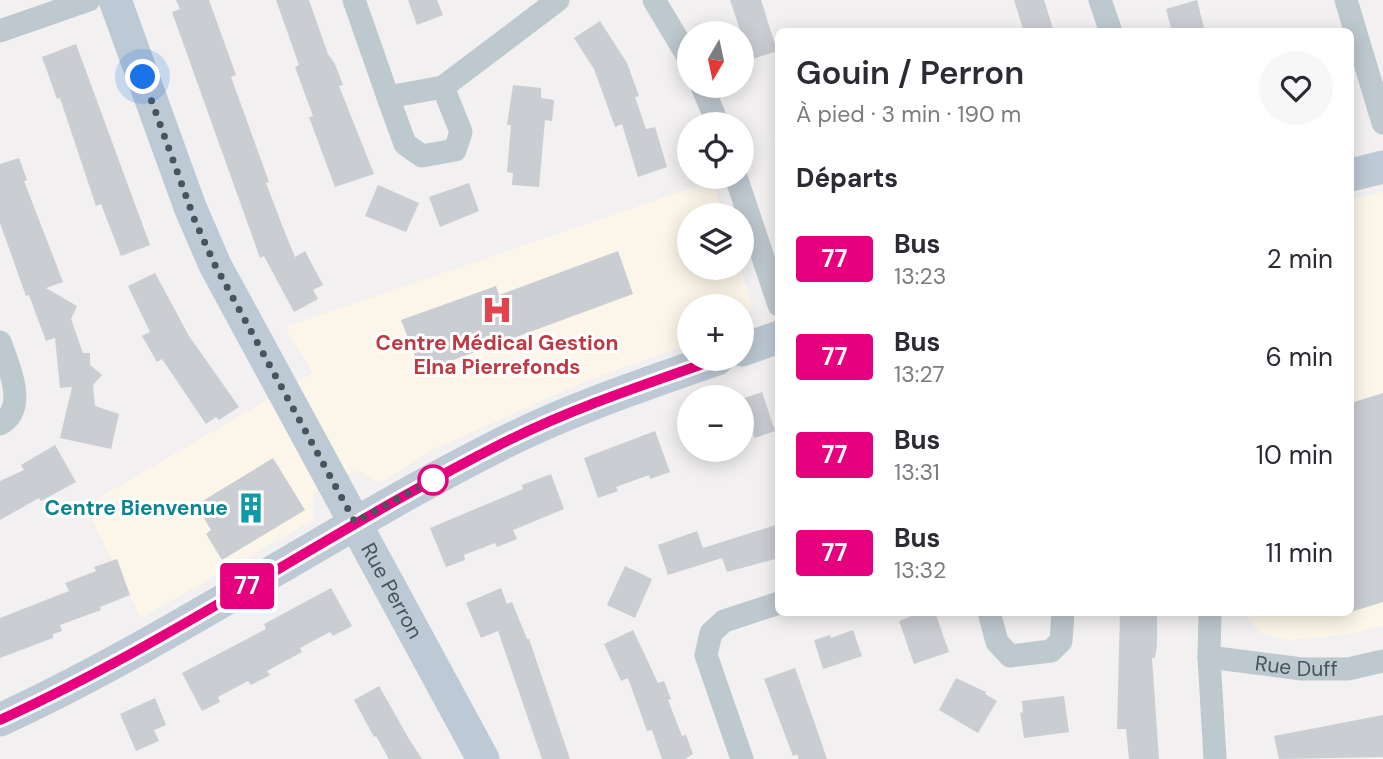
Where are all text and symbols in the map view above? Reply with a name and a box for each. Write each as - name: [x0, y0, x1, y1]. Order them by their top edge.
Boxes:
- north arrow: [677, 21, 754, 98]
- map controls: [677, 21, 754, 462]
- text: Gouin / Perron: [796, 51, 1024, 94]
- button: heart: [1259, 51, 1333, 125]
- your location: [125, 59, 160, 94]
- text: À pied · 3 min · 190 m: [796, 99, 1021, 129]
- button: locate: [677, 112, 754, 189]
- text: Départs: [796, 161, 898, 195]
- button: layers: [677, 203, 754, 280]
- text: Bus: [894, 227, 940, 261]
- text: 2 min: [1267, 242, 1333, 276]
- text: 77: [822, 243, 847, 274]
- text: 13:23: [894, 261, 946, 291]
- hospital icon: Centre Médical Gestion Elna Pierrefonds: [480, 293, 514, 327]
- button: +: [677, 294, 754, 371]
- text: Bus: [894, 325, 940, 359]
- place label: Centre Médical Gestion Elna Pierrefonds: [376, 329, 619, 381]
- text: 6 min: [1265, 340, 1333, 374]
- text: 77: [822, 341, 847, 372]
- text: 13:27: [894, 359, 945, 389]
- button: −: [677, 385, 754, 462]
- text: Bus: [894, 423, 940, 457]
- text: 10 min: [1256, 438, 1333, 472]
- text: 77: [822, 439, 847, 470]
- text: 13:31: [894, 457, 940, 487]
- unlabelled marker: [418, 465, 448, 495]
- building icon: Centre Bienvenue: [234, 491, 268, 525]
- place label: Centre Bienvenue: [45, 494, 228, 522]
- text: Bus: [894, 521, 940, 555]
- text: 11 min: [1266, 536, 1333, 570]
- text: 77: [822, 537, 847, 568]
- street label: Rue Perron: [354, 538, 429, 644]
- text: 13:32: [894, 555, 946, 585]
- line badge: 77: [216, 563, 278, 609]
- text: 77: [234, 570, 260, 601]
- street label: Rue Duff: [1253, 649, 1338, 683]

